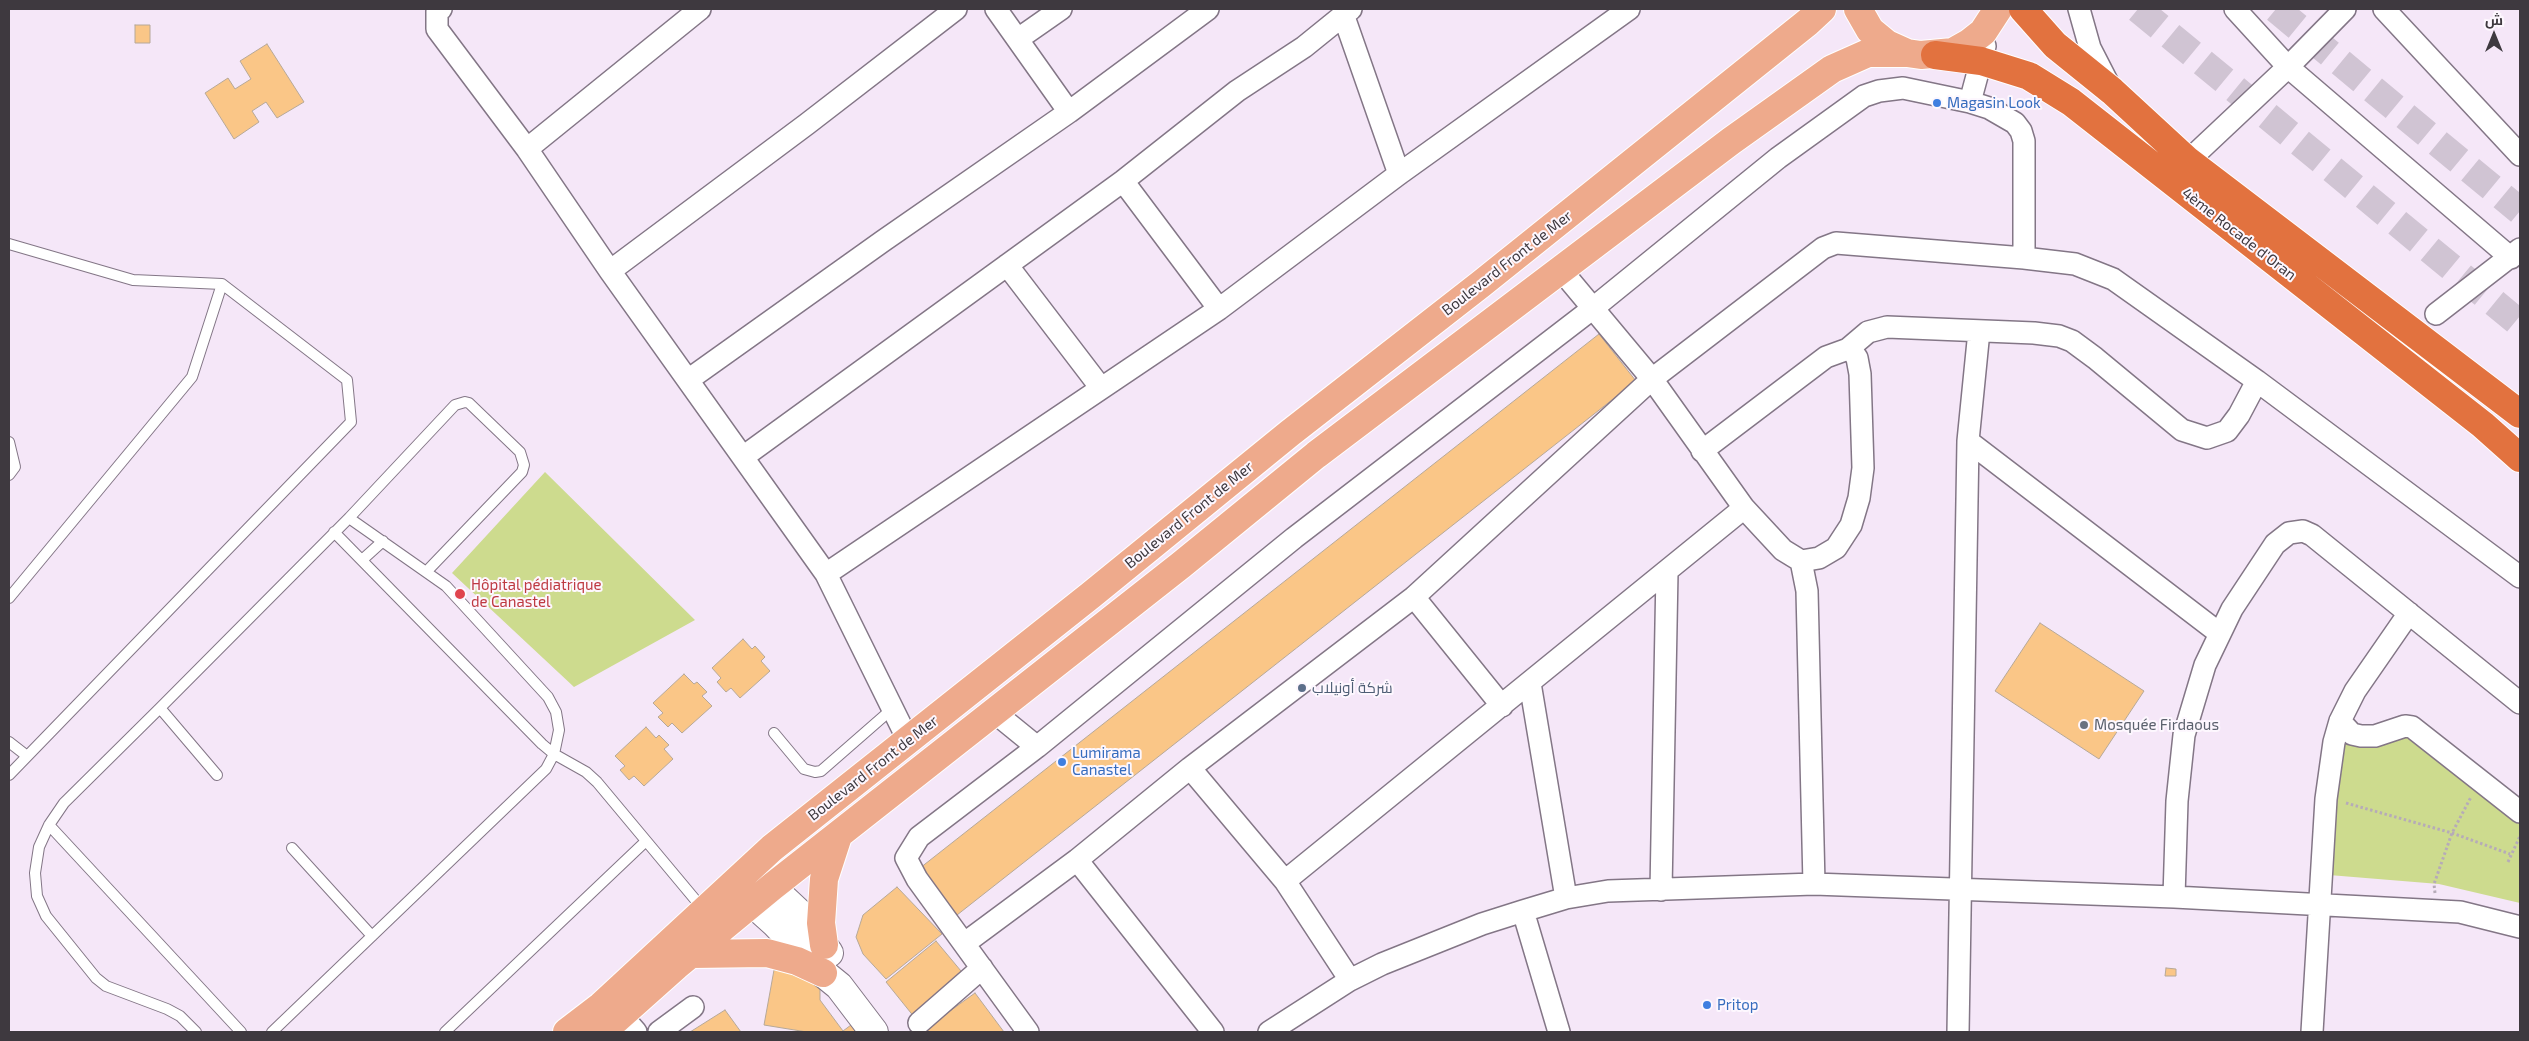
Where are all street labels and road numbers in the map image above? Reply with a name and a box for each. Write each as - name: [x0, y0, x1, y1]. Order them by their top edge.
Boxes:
- street label: 4ème Rocade d'Oran: [2178, 184, 2300, 284]
- street label: Boulevard Front de Mer: [1438, 207, 1576, 319]
- street label: Boulevard Front de Mer: [1121, 458, 1257, 572]
- street label: Boulevard Front de Mer: [804, 712, 942, 824]

